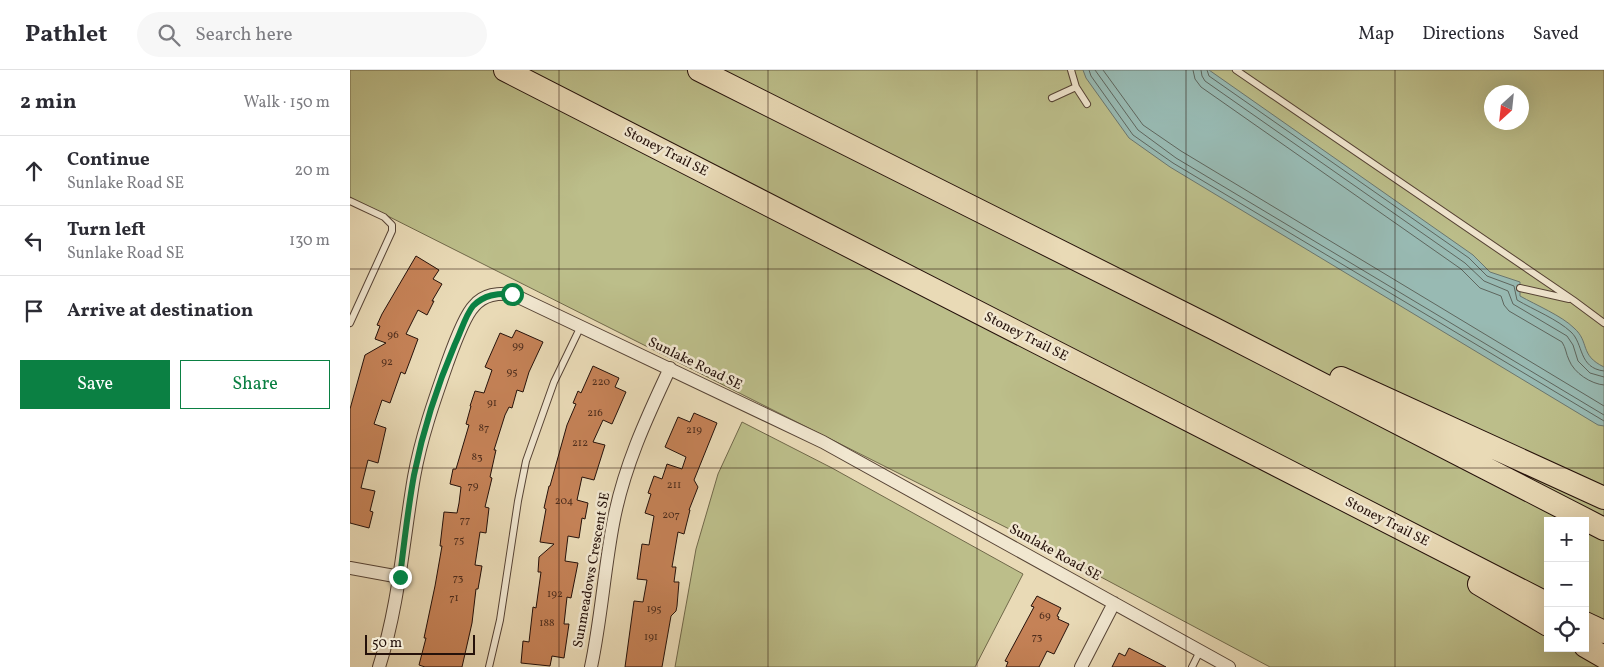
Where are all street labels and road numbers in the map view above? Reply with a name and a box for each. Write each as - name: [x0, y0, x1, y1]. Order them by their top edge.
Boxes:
- street label: Stoney Trail SE: [621, 123, 711, 181]
- street label: Stoney Trail SE: [981, 308, 1071, 366]
- street label: Sunlake Road SE: [645, 333, 745, 395]
- street label: Sunmeadows Crescent SE: [569, 491, 615, 649]
- street label: Stoney Trail SE: [1342, 493, 1432, 551]
- street label: Sunlake Road SE: [1006, 520, 1104, 586]

